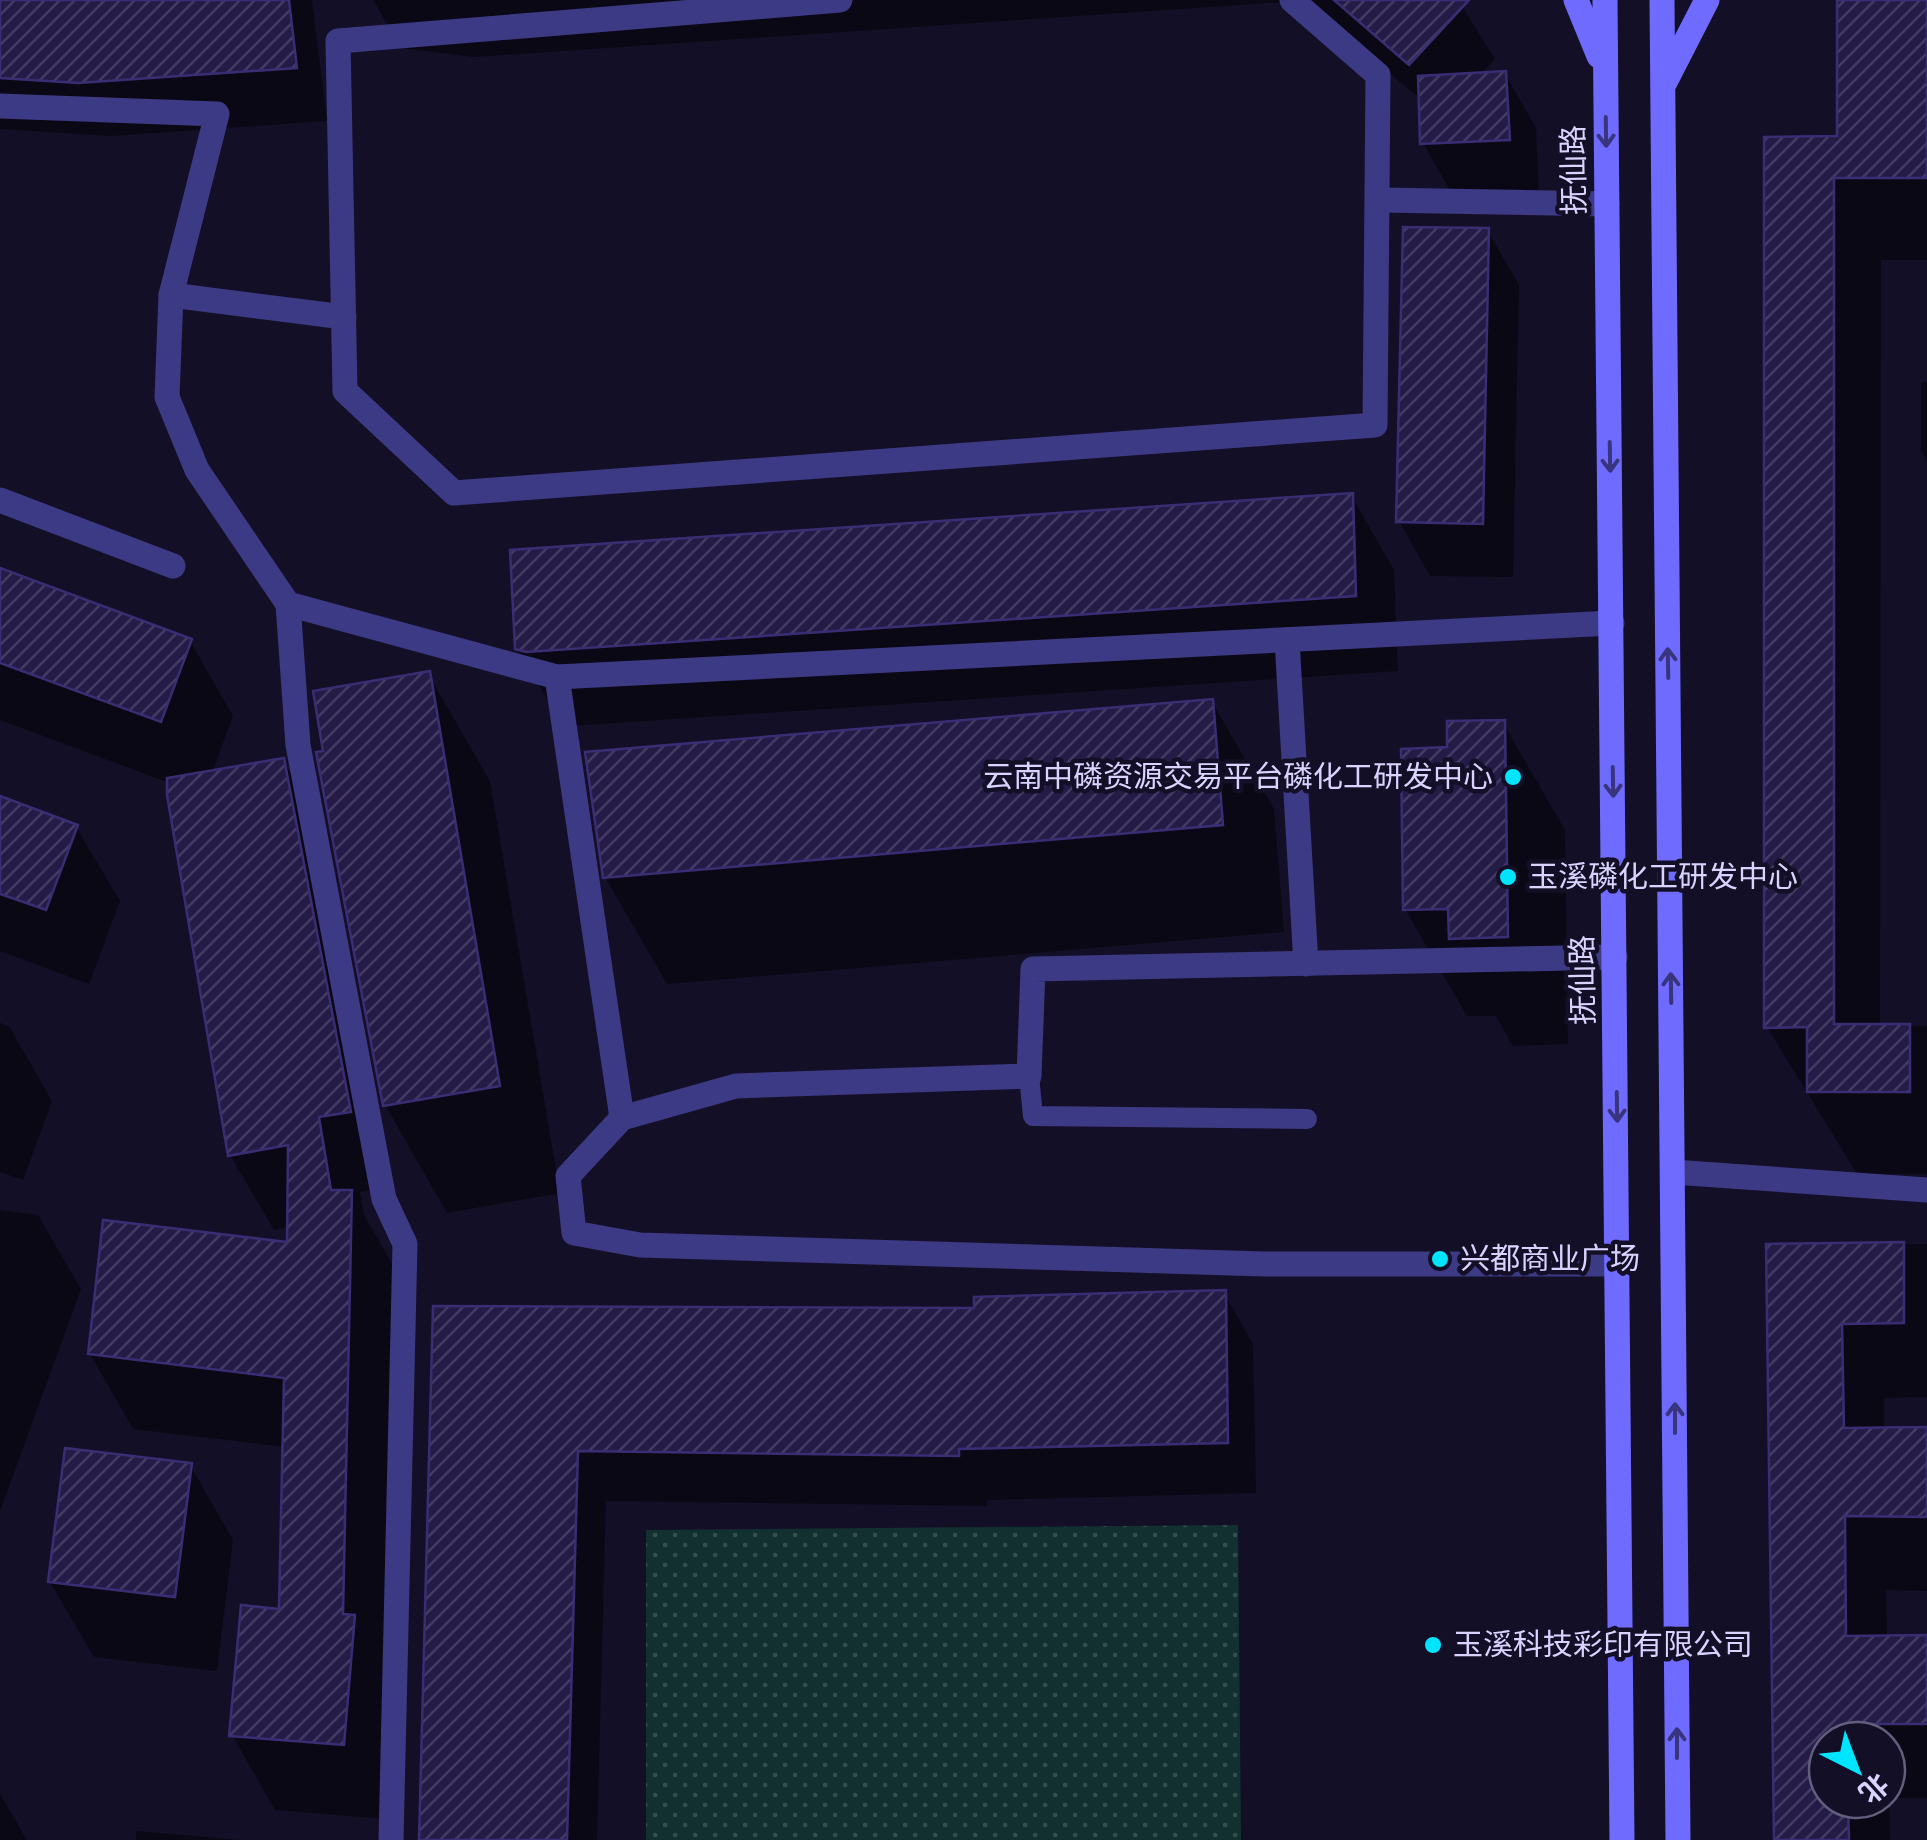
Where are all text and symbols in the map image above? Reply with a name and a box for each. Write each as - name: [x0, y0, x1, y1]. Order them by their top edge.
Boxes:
- one-way arrow: [1597, 116, 1616, 148]
- street label: 抚仙路: [1551, 125, 1594, 215]
- one-way arrow: [1600, 440, 1620, 473]
- one-way arrow: [1658, 647, 1678, 680]
- place label: 云南中磷资源交易平台磷化工研发中心: [983, 755, 1493, 796]
- marker: 云南中磷资源交易平台磷化工研发中心: [1502, 766, 1524, 788]
- one-way arrow: [1604, 766, 1623, 798]
- place label: 玉溪磷化工研发中心: [1528, 855, 1798, 896]
- marker: 玉溪磷化工研发中心: [1497, 866, 1519, 888]
- street label: 抚仙路: [1560, 935, 1603, 1025]
- one-way arrow: [1662, 972, 1680, 1004]
- one-way arrow: [1608, 1090, 1626, 1123]
- place label: 兴都商业广场: [1460, 1237, 1640, 1278]
- marker: 兴都商业广场: [1429, 1248, 1451, 1270]
- one-way arrow: [1665, 1402, 1684, 1434]
- place label: 玉溪科技彩印有限公司: [1453, 1623, 1753, 1664]
- marker: 玉溪科技彩印有限公司: [1422, 1634, 1444, 1656]
- north arrow: [1807, 1720, 1907, 1820]
- one-way arrow: [1668, 1727, 1686, 1760]
- text: 北: [1851, 1766, 1898, 1813]

